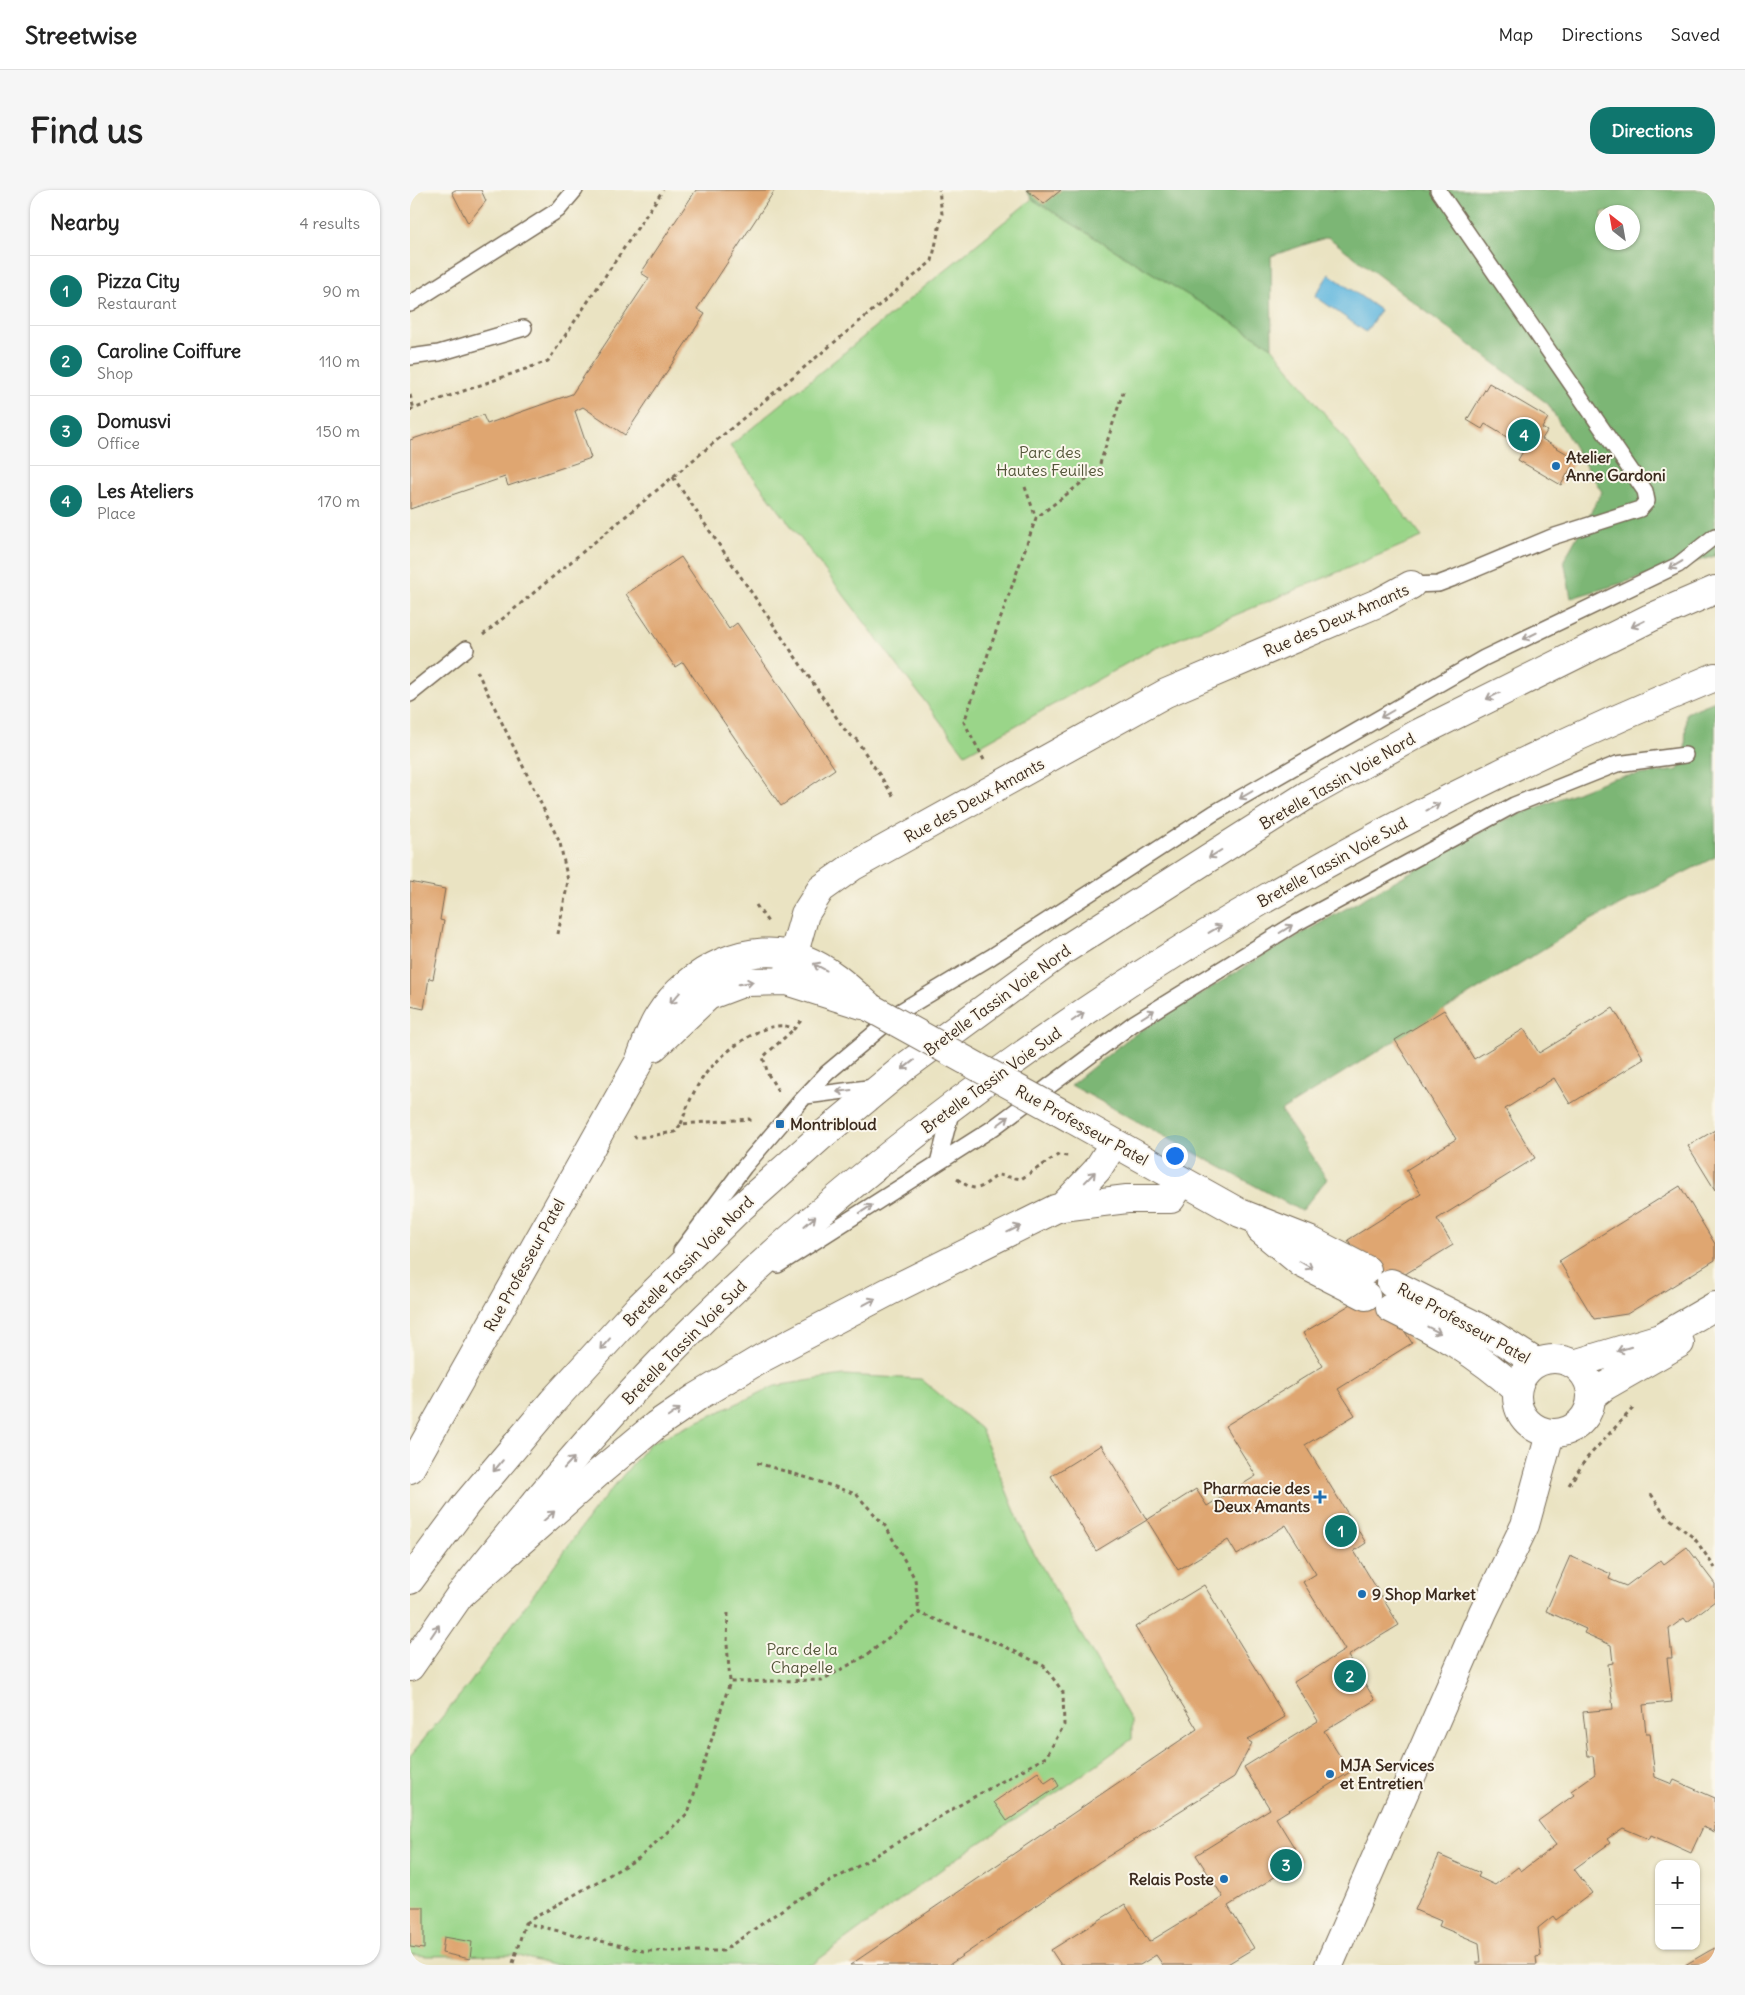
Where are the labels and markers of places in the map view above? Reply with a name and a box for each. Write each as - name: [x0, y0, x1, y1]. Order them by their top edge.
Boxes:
- pin: 4: [1508, 416, 1540, 454]
- place label: Atelier Anne Gardoni: [1566, 447, 1666, 485]
- marker: Atelier Anne Gardoni: [1550, 460, 1562, 472]
- place label: Montribloud: [790, 1114, 877, 1134]
- marker: Montribloud: [774, 1118, 786, 1130]
- place label: Pharmacie des Deux Amants: [1203, 1478, 1310, 1516]
- marker: Pharmacie des Deux Amants: [1314, 1491, 1326, 1503]
- pin: 1: [1325, 1512, 1357, 1550]
- place label: 9 Shop Market: [1372, 1584, 1476, 1605]
- marker: 9 Shop Market: [1356, 1588, 1368, 1600]
- pin: 2: [1334, 1657, 1366, 1695]
- place label: MJA Services et Entretien: [1340, 1755, 1434, 1793]
- marker: MJA Services et Entretien: [1324, 1768, 1336, 1780]
- pin: 3: [1270, 1846, 1302, 1884]
- place label: Relais Poste: [1129, 1869, 1214, 1889]
- marker: Relais Poste: [1218, 1873, 1230, 1885]

